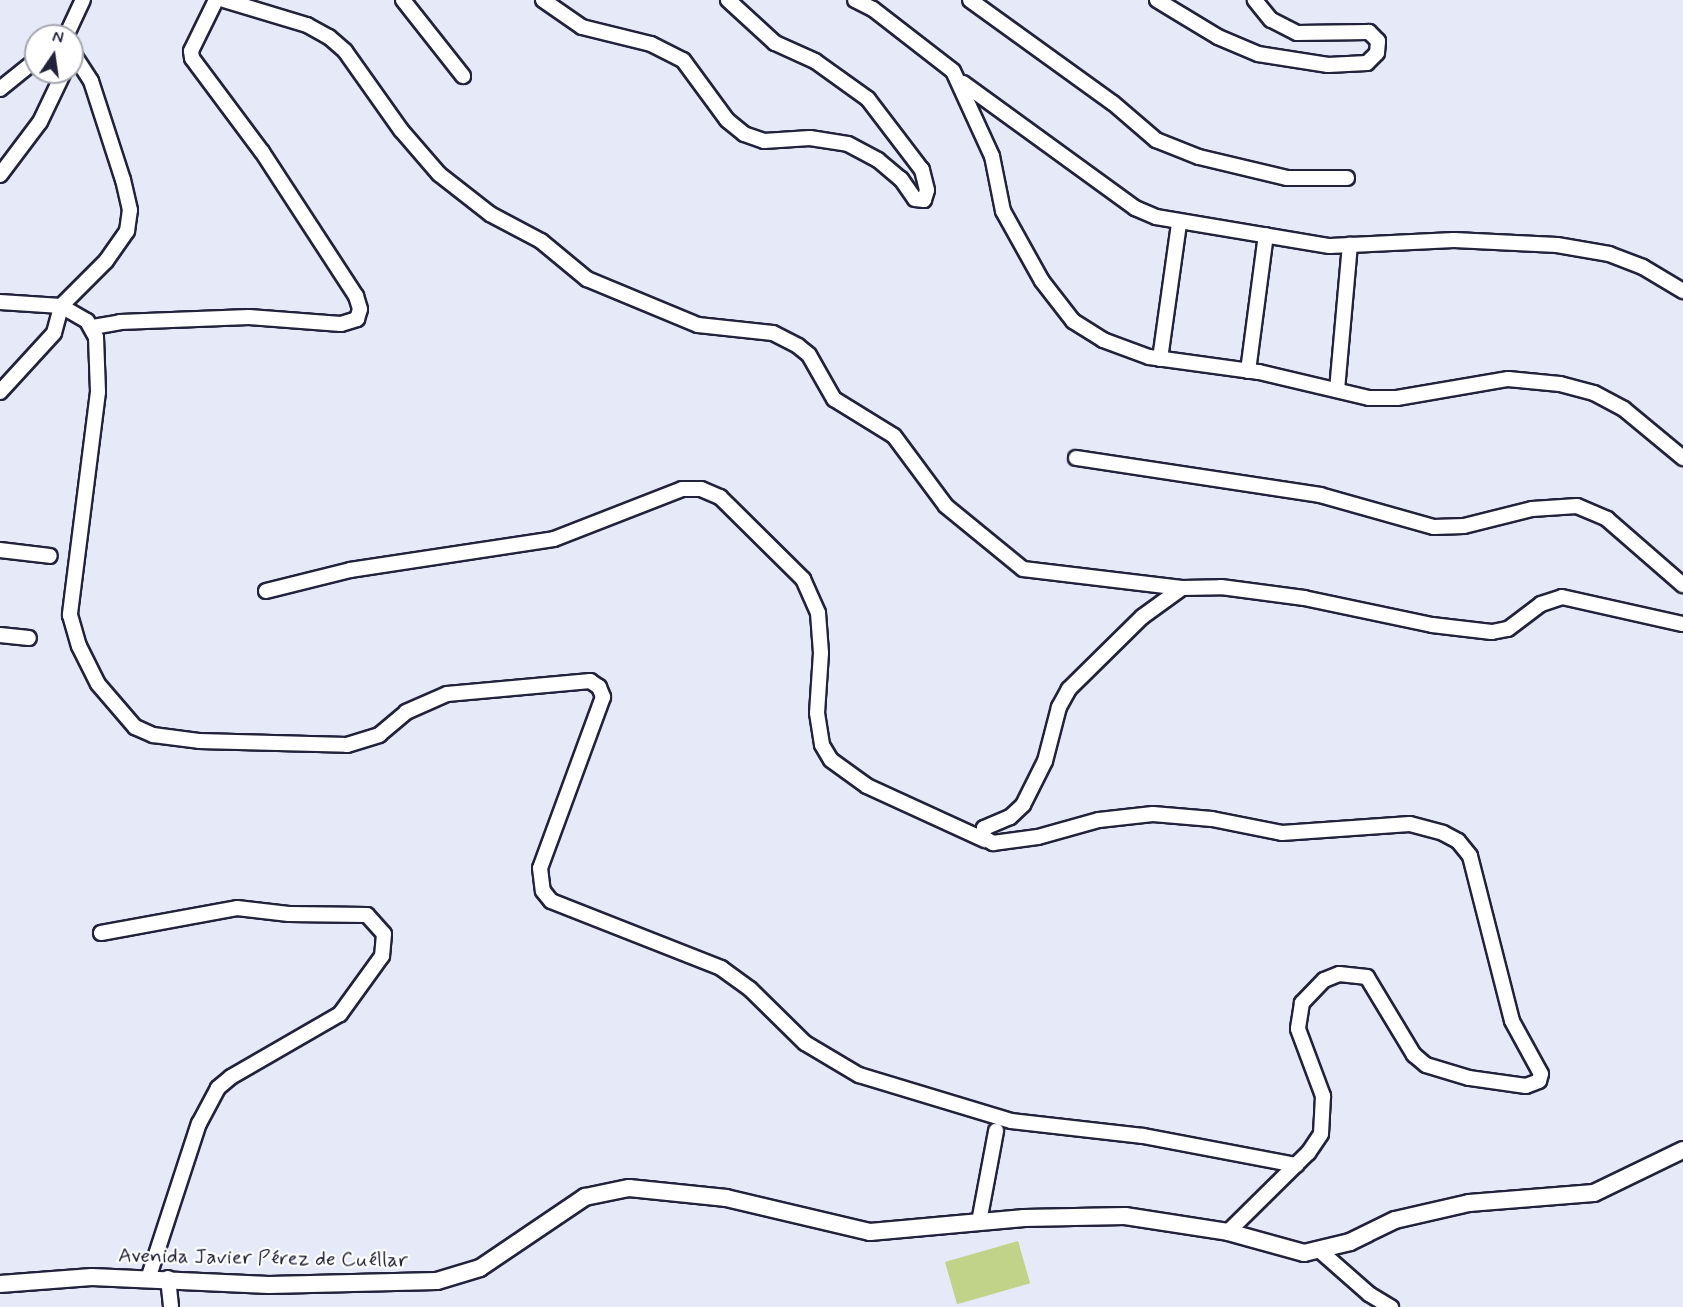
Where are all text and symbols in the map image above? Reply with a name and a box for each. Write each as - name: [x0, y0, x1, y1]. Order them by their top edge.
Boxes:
- north arrow: [24, 24, 84, 84]
- text: N: [50, 26, 65, 49]
- street label: Avenida Javier Pérez de Cuéllar: [119, 1243, 407, 1273]

